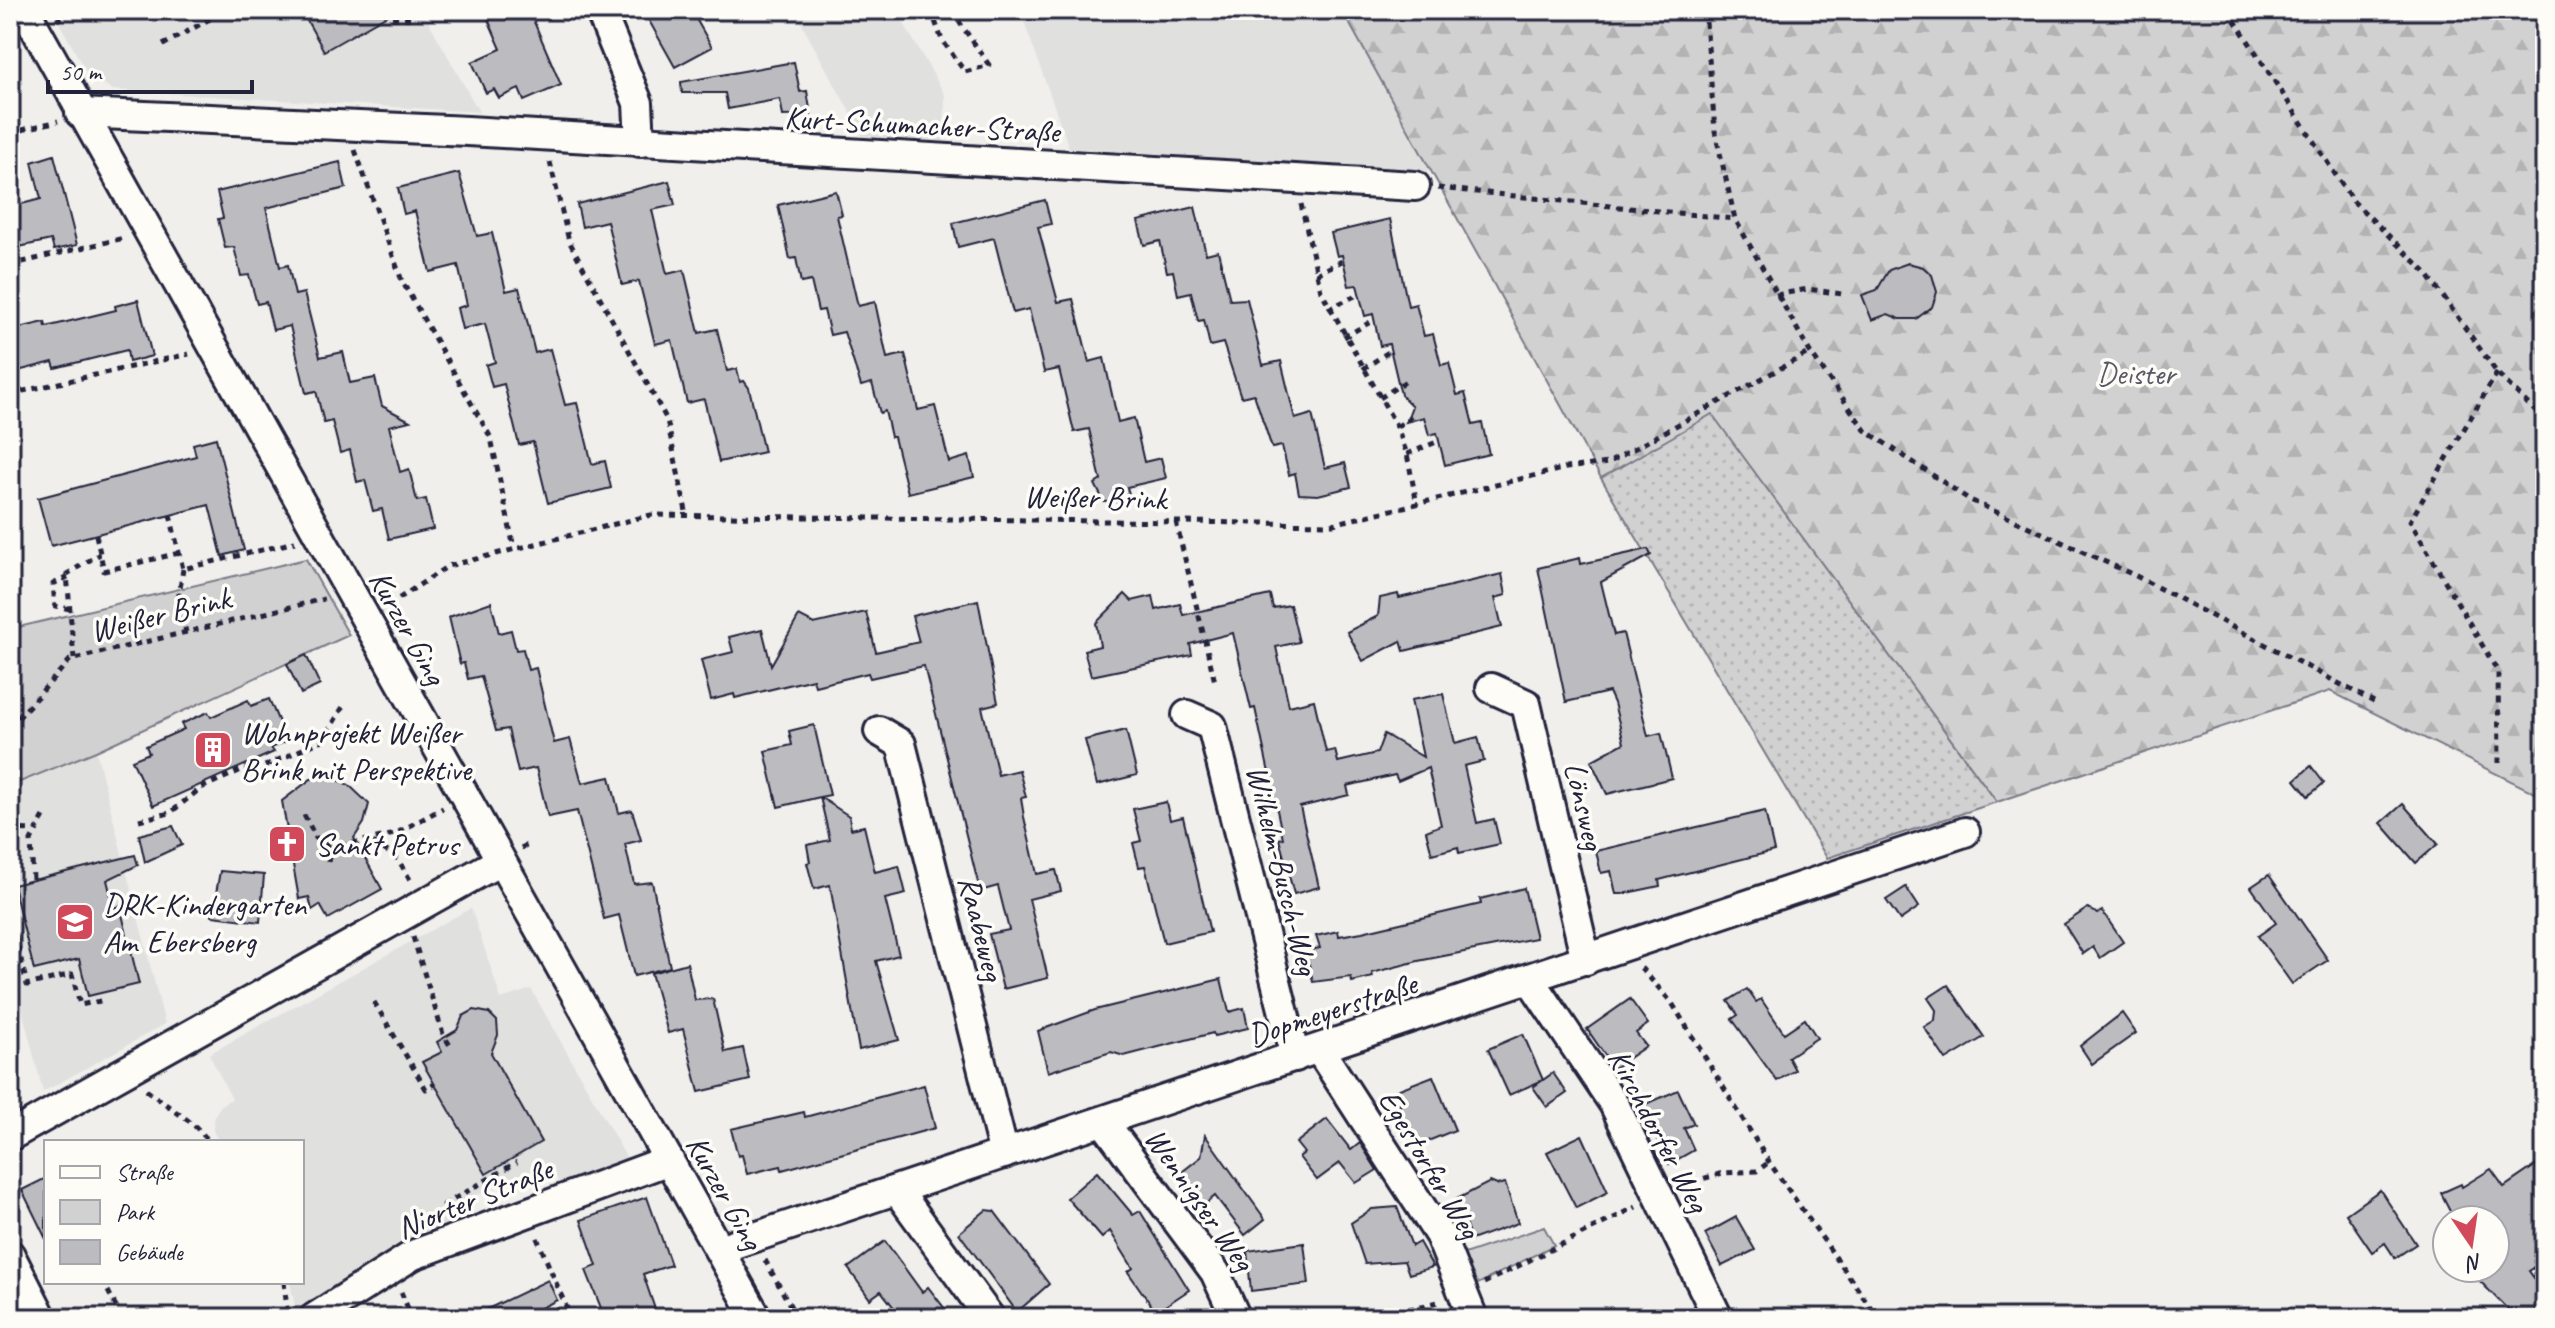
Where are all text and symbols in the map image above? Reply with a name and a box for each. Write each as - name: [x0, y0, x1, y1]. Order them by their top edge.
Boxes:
- scale bar: [48, 44, 252, 94]
- text: 50 m: [60, 57, 103, 87]
- street label: Kurt-Schumacher-Straße: [783, 97, 1063, 152]
- park label: Deister: [2097, 353, 2178, 394]
- street label: Weißer Brink: [1023, 476, 1169, 519]
- street label: Kurzer Ging: [359, 563, 457, 694]
- street label: Weißer Brink: [86, 577, 236, 652]
- place label: Wohnprojekt Weißer Brink mit Perspektive: [241, 712, 473, 790]
- building icon: Wohnprojekt Weißer Brink mit Perspektive: [192, 729, 234, 771]
- street label: Lönsweg: [1555, 758, 1615, 855]
- street label: Wilhelm-Busch-Weg: [1237, 761, 1329, 981]
- church icon: Sankt Petrus: [266, 823, 308, 865]
- place label: Sankt Petrus: [315, 824, 461, 865]
- street label: Raabeweg: [949, 872, 1015, 986]
- place label: DRK-Kindergarten Am Ebersberg: [103, 884, 308, 962]
- school or university icon: DRK-Kindergarten Am Ebersberg: [54, 901, 96, 943]
- street label: Dopmeyerstraße: [1243, 962, 1424, 1056]
- street label: Kirchdorfer Weg: [1598, 1042, 1720, 1221]
- street label: Egestorfer Weg: [1369, 1082, 1491, 1248]
- street label: Wennigser Weg: [1135, 1120, 1265, 1280]
- street label: Kurzer Ging: [676, 1128, 774, 1259]
- legend: [44, 1140, 304, 1284]
- street label: Niorter Straße: [390, 1148, 560, 1248]
- text: Straße: [116, 1157, 175, 1187]
- text: Park: [116, 1197, 156, 1227]
- north arrow: [2431, 1204, 2511, 1284]
- text: Gebäude: [116, 1237, 185, 1267]
- text: N: [2462, 1247, 2485, 1278]

